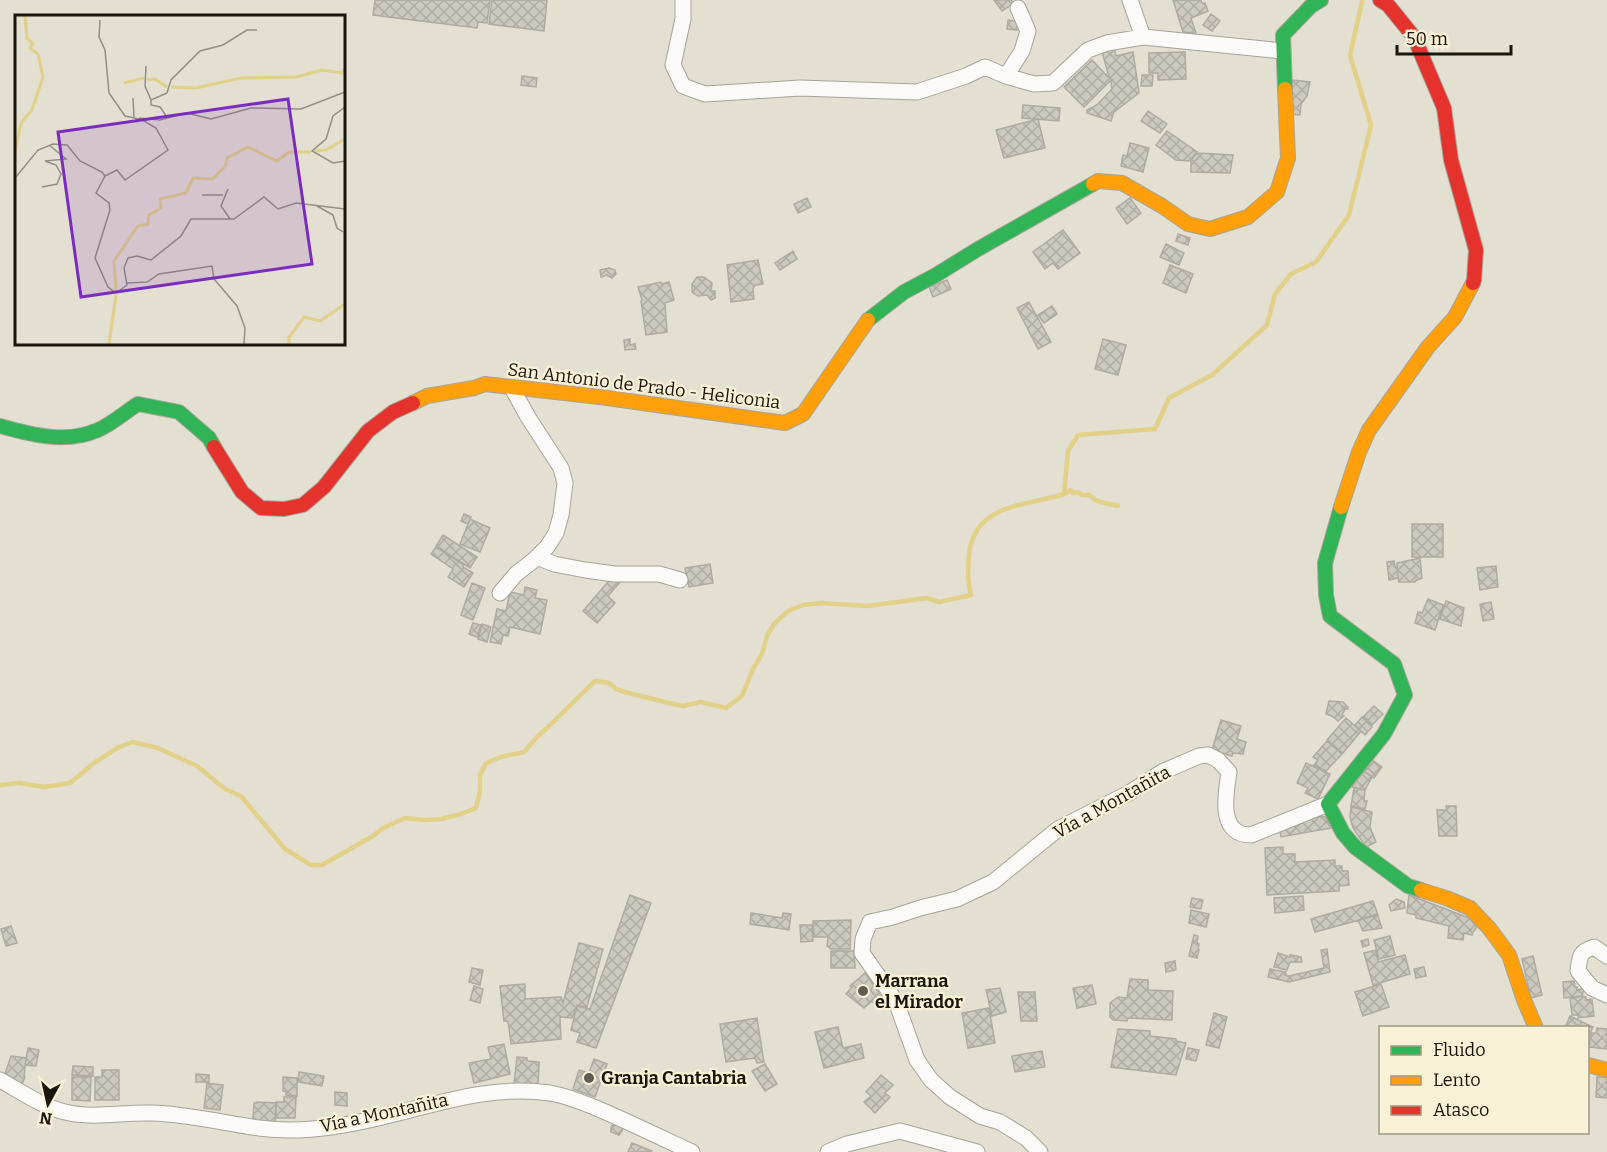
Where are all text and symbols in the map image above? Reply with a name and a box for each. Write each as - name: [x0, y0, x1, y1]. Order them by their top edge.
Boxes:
- inset map: [15, 15, 345, 345]
- scale bar: [1397, 18, 1511, 56]
- text: 50 m: [1406, 28, 1448, 50]
- street label: San Antonio de Prado - Heliconia: [506, 358, 782, 414]
- street label: Vía a Montañita: [1050, 761, 1175, 843]
- place label: Marrana el Mirador: [875, 970, 963, 1013]
- marker: Marrana el Mirador: [856, 984, 870, 998]
- legend: [1379, 1026, 1589, 1134]
- text: Fluido: [1433, 1039, 1486, 1061]
- place label: Granja Cantabria: [601, 1067, 747, 1089]
- text: Lento: [1433, 1069, 1481, 1091]
- marker: Granja Cantabria: [582, 1071, 596, 1085]
- north arrow: [18, 1074, 78, 1134]
- street label: Vía a Montañita: [318, 1089, 450, 1137]
- text: Atasco: [1433, 1099, 1489, 1121]
- text: N: [39, 1108, 53, 1129]

